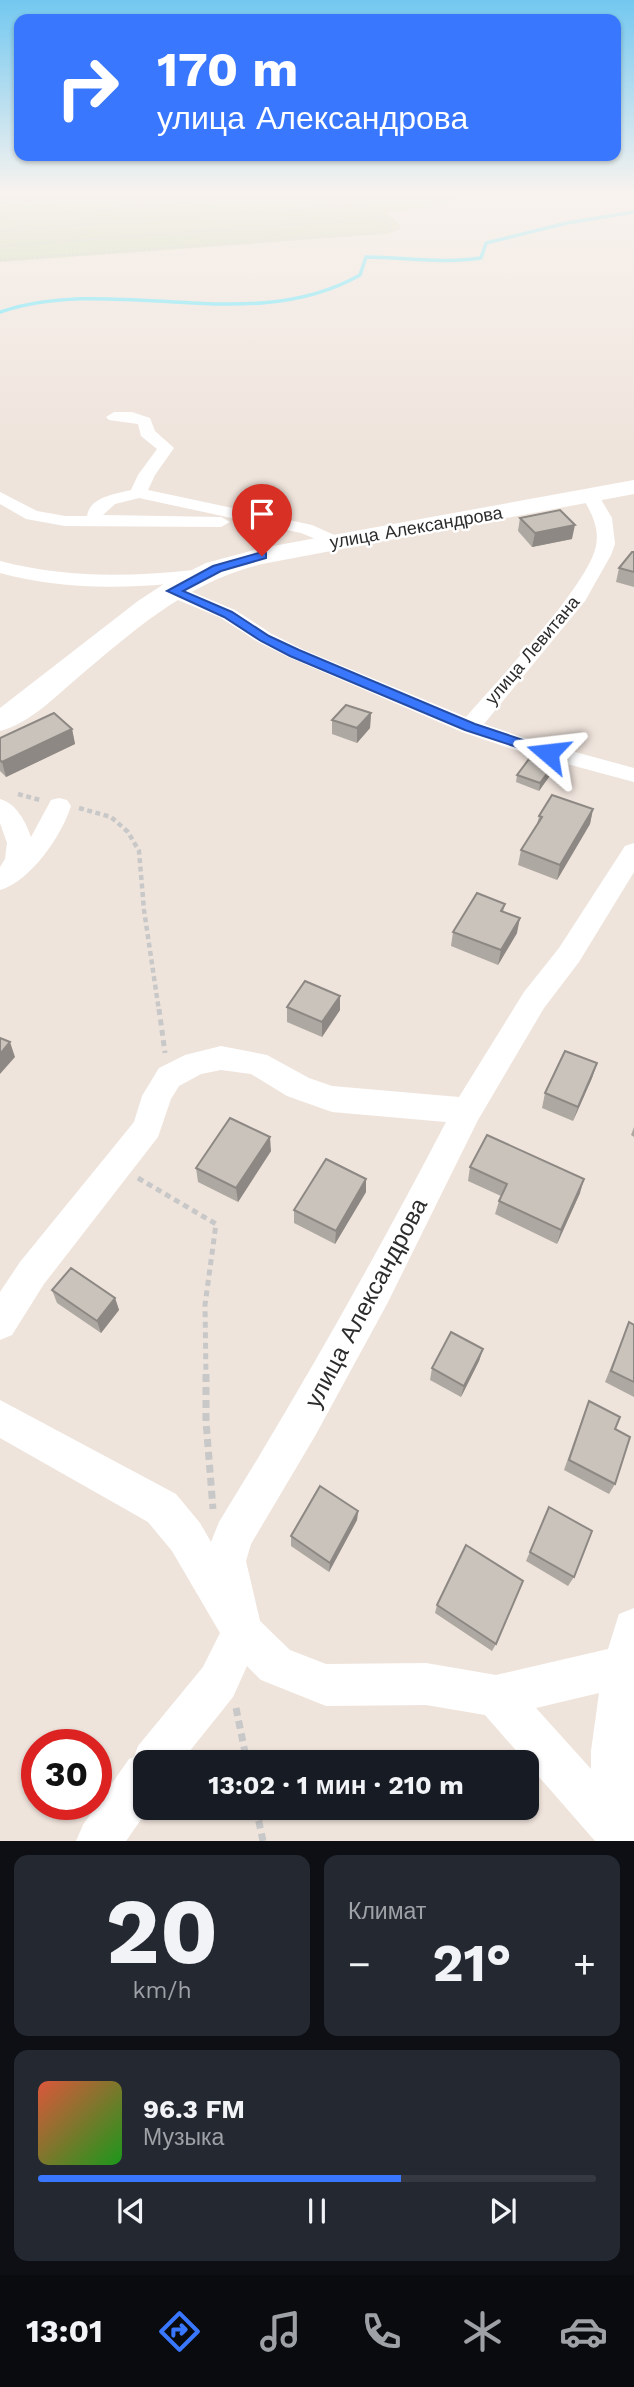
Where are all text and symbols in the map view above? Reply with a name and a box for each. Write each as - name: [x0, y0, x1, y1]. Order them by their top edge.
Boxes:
- text: 170 m: [157, 40, 298, 98]
- icon: right: [42, 42, 133, 133]
- text: улица Александрова: [157, 99, 468, 137]
- pin: [232, 484, 292, 556]
- icon: arrive: [243, 495, 281, 533]
- street label: улица Александрова: [328, 501, 505, 553]
- street label: улица Левитана: [481, 591, 584, 708]
- position arrow: [511, 716, 585, 790]
- street label: улица Александрова: [299, 1193, 433, 1413]
- speed limit sign: 30: [21, 1729, 112, 1820]
- text: 13:02 · 1 мин · 210 m: [208, 1770, 464, 1800]
- text: 20: [106, 1878, 218, 1985]
- text: Климат: [348, 1898, 426, 1925]
- text: 21°: [432, 1933, 512, 1994]
- text: −: [348, 1942, 371, 1986]
- text: +: [573, 1942, 596, 1986]
- text: km/h: [132, 1977, 192, 2004]
- text: 96.3 FM: [143, 2094, 245, 2124]
- text: Музыка: [143, 2124, 224, 2151]
- icon: previous: [112, 2192, 150, 2230]
- icon: pause: [298, 2192, 336, 2230]
- icon: next: [484, 2192, 522, 2230]
- icon: directions: [155, 2307, 204, 2356]
- icon: music: [256, 2307, 305, 2356]
- icon: phone: [357, 2307, 406, 2356]
- icon: climate: [458, 2307, 507, 2356]
- icon: car: [559, 2307, 608, 2356]
- text: 13:01: [26, 2312, 103, 2350]

